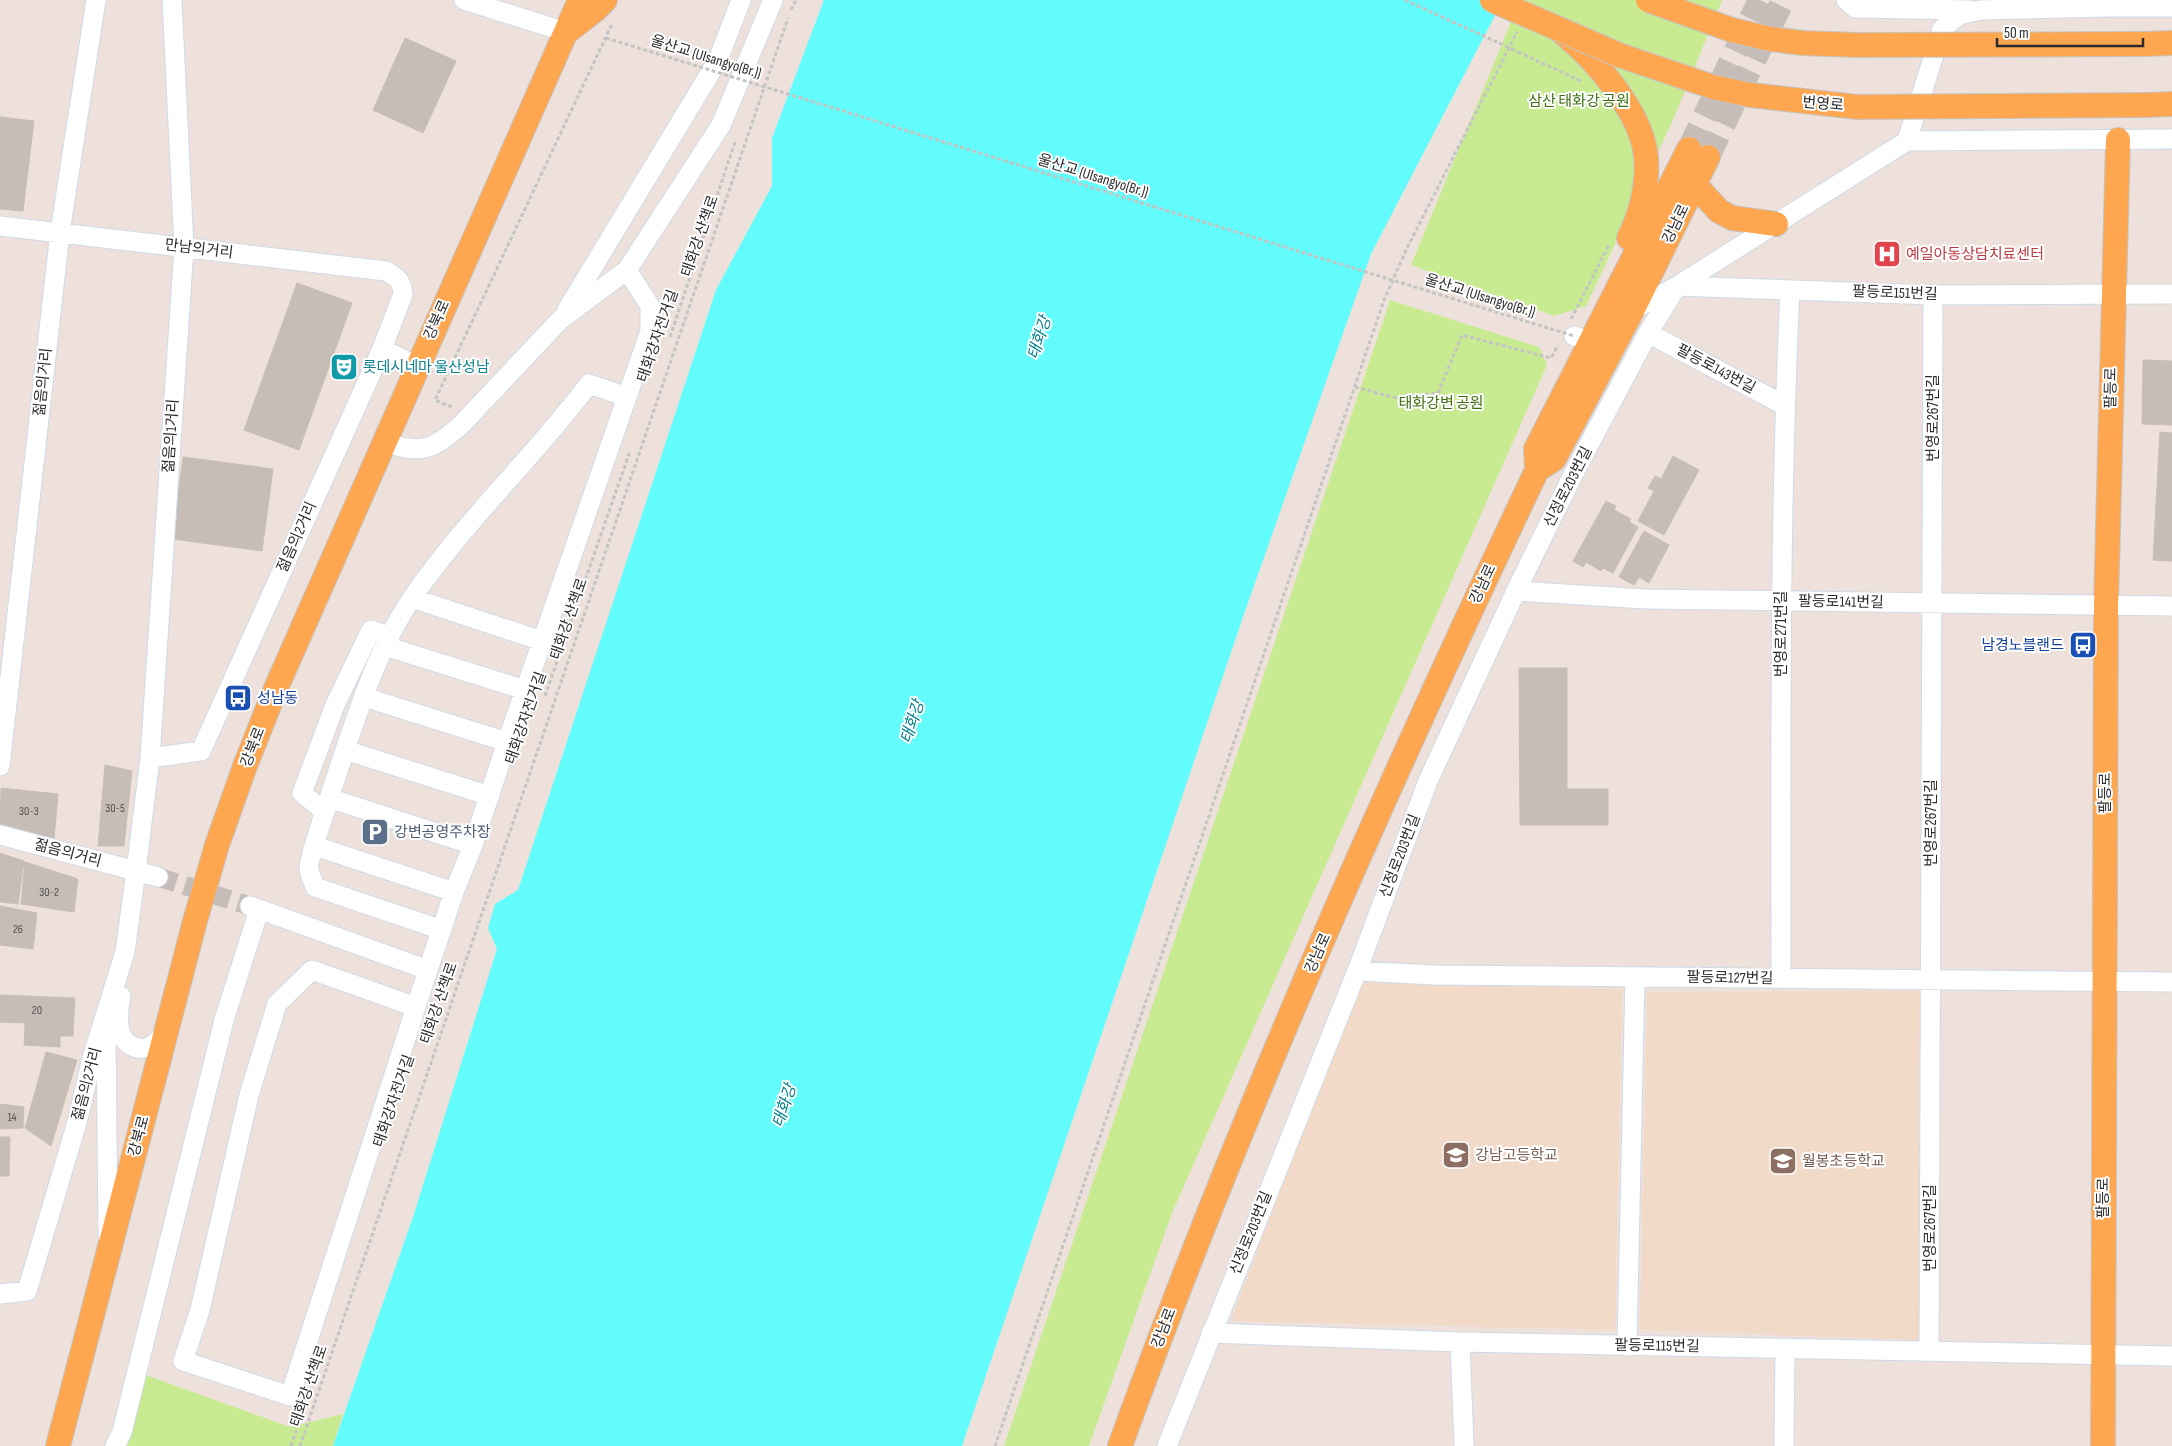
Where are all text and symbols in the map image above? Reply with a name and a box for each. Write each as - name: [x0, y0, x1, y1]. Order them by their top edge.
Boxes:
- scale bar: [1997, 15, 2143, 47]
- text: 50 m: [2004, 24, 2029, 43]
- street label: 울산교 (Ulsangyo(Br.)): [648, 31, 764, 83]
- park label: 삼산 태화강 공원: [1528, 92, 1630, 111]
- street label: 번영로: [1802, 93, 1844, 115]
- street label: 울산교 (Ulsangyo(Br.)): [1035, 150, 1151, 202]
- street label: 태화강 산책로: [677, 193, 723, 279]
- street label: 강남로: [1658, 201, 1694, 247]
- street label: 만남의거리: [164, 235, 234, 263]
- hospital icon: 예일아동상담치료센터: [1872, 239, 1902, 269]
- place label: 예일아동상담치료센터: [1906, 245, 2044, 264]
- street label: 울산교 (Ulsangyo(Br.)): [1422, 270, 1538, 322]
- street label: 팔등로151번길: [1852, 282, 1938, 304]
- street label: 태화강자전거길: [633, 287, 683, 385]
- street label: 강북로: [420, 297, 454, 343]
- water label: 태화강: [1024, 312, 1057, 362]
- street label: 팔등로143번길: [1673, 340, 1759, 398]
- street label: 젊음의거리: [30, 347, 56, 417]
- theatre icon: 롯데시네마 울산성남: [329, 352, 359, 382]
- place label: 롯데시네마 울산성남: [363, 358, 490, 377]
- street label: 팔등로: [2101, 367, 2121, 409]
- street label: 번영로267번길: [1924, 374, 1943, 462]
- park label: 태화강변 공원: [1398, 394, 1484, 413]
- street label: 젊음의1거리: [159, 398, 183, 474]
- street label: 신정로203번길: [1540, 443, 1596, 531]
- street label: 젊음의2거리: [273, 499, 321, 575]
- street label: 강남로: [1466, 561, 1500, 607]
- street label: 태화강 산책로: [546, 576, 592, 662]
- street label: 번영로271번길: [1772, 591, 1791, 677]
- street label: 팔등로141번길: [1798, 592, 1884, 612]
- bus stop icon: 남경노블랜드: [2068, 630, 2098, 660]
- place label: 남경노블랜드: [1981, 636, 2064, 655]
- street label: 태화강자전거길: [501, 669, 551, 767]
- bus stop icon: 성남동: [223, 683, 253, 713]
- place label: 성남동: [257, 689, 298, 708]
- water label: 태화강: [897, 696, 930, 746]
- street label: 강북로: [237, 724, 269, 770]
- street label: 팔등로: [2096, 772, 2115, 814]
- street label: 번영로267번길: [1922, 779, 1941, 867]
- house number: 30-5: [105, 801, 125, 816]
- house number: 30-3: [19, 804, 39, 819]
- street label: 신정로203번길: [1375, 811, 1425, 901]
- parking icon: 강변공영주차장: [360, 817, 390, 847]
- place label: 강변공영주차장: [394, 823, 491, 842]
- street label: 젊음의거리: [32, 835, 104, 871]
- house number: 30-2: [39, 885, 59, 900]
- house number: 26: [13, 922, 23, 937]
- street label: 강남로: [1301, 930, 1335, 976]
- street label: 태화강 산책로: [416, 960, 462, 1046]
- street label: 팔등로127번길: [1687, 968, 1773, 988]
- house number: 20: [32, 1003, 42, 1018]
- street label: 젊음의2거리: [68, 1045, 106, 1123]
- street label: 태화강자전거길: [369, 1052, 419, 1150]
- water label: 태화강: [769, 1080, 802, 1130]
- house number: 14: [7, 1110, 17, 1125]
- street label: 강북로: [124, 1114, 154, 1158]
- school or university icon: 강남고등학교: [1441, 1140, 1471, 1170]
- place label: 강남고등학교: [1475, 1146, 1558, 1165]
- school or university icon: 월봉초등학교: [1768, 1146, 1798, 1176]
- place label: 월봉초등학교: [1802, 1152, 1885, 1171]
- street label: 팔등로: [2094, 1177, 2113, 1219]
- street label: 번영로267번길: [1921, 1184, 1940, 1272]
- street label: 신정로203번길: [1226, 1189, 1276, 1277]
- street label: 강남로: [1148, 1305, 1180, 1351]
- street label: 팔등로115번길: [1614, 1336, 1700, 1356]
- street label: 태화강 산책로: [286, 1343, 332, 1429]

